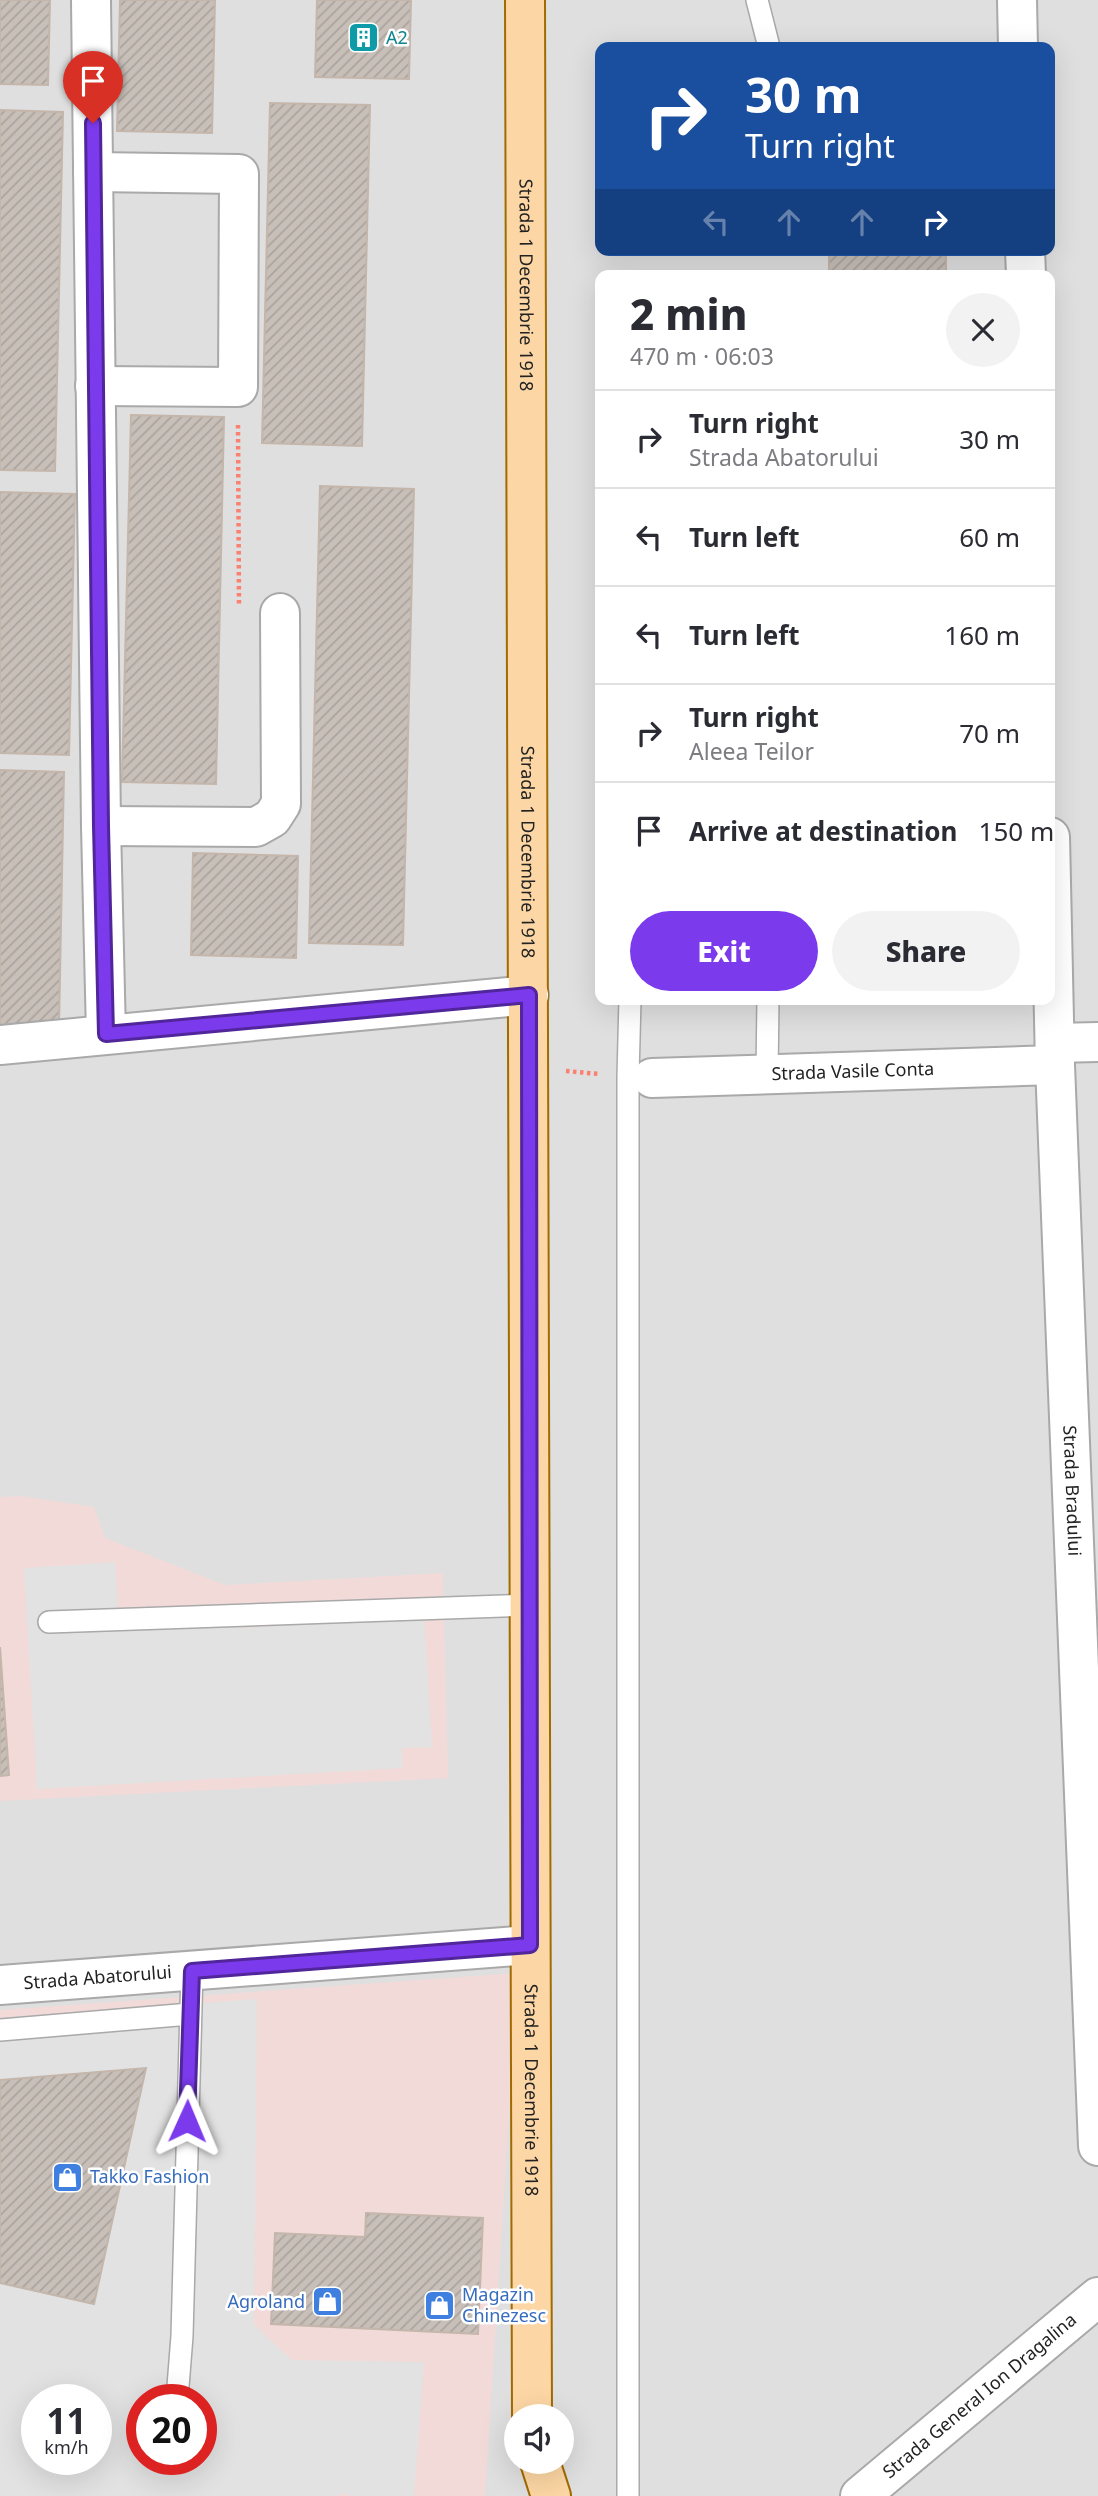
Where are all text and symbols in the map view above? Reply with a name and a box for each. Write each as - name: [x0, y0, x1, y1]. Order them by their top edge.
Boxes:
- building icon: A2: [346, 21, 380, 55]
- place label: A2: [386, 25, 408, 49]
- pin: [63, 51, 123, 123]
- text: 30 m: [745, 61, 862, 127]
- icon: arrive: [74, 62, 112, 100]
- icon: right: [630, 70, 721, 161]
- text: Turn right: [745, 124, 895, 167]
- street label: Strada 1 Decembrie 1918: [515, 179, 539, 391]
- icon: left: [697, 203, 735, 241]
- icon: ahead: [770, 203, 808, 241]
- icon: ahead: [843, 203, 881, 241]
- icon: right: [916, 203, 954, 241]
- text: 2 min: [630, 285, 747, 342]
- button: close: [946, 293, 1020, 367]
- text: 470 m · 06:03: [630, 340, 774, 372]
- text: Turn right: [689, 405, 819, 441]
- icon: right: [630, 420, 668, 458]
- text: 30 m: [959, 421, 1020, 457]
- text: Strada Abatorului: [689, 441, 879, 473]
- icon: left: [630, 518, 668, 556]
- text: Turn left: [689, 519, 800, 555]
- text: 60 m: [959, 519, 1020, 555]
- icon: left: [630, 616, 668, 654]
- text: Turn left: [689, 617, 800, 653]
- text: 160 m: [944, 617, 1020, 653]
- text: Turn right: [689, 699, 819, 735]
- icon: right: [630, 714, 668, 752]
- text: 70 m: [959, 715, 1020, 751]
- text: Aleea Teilor: [689, 735, 814, 767]
- street label: Strada 1 Decembrie 1918: [516, 746, 541, 958]
- icon: arrive: [630, 812, 668, 850]
- text: Arrive at destination: [689, 813, 958, 849]
- text: 150 m: [979, 813, 1054, 849]
- button: Exit: [630, 911, 818, 991]
- button: Share: [832, 911, 1020, 991]
- street label: Strada Vasile Conta: [771, 1056, 935, 1085]
- street label: Strada Bradului: [1058, 1425, 1088, 1556]
- street label: Strada Abatorului: [23, 1959, 173, 1994]
- street label: Strada 1 Decembrie 1918: [520, 1984, 544, 2196]
- position arrow: [150, 2084, 224, 2158]
- shop icon: Takko Fashion: [50, 2160, 84, 2194]
- place label: Takko Fashion: [90, 2164, 209, 2188]
- place label: Magazin Chinezesc: [462, 2282, 546, 2327]
- shop icon: Agroland: [311, 2285, 345, 2319]
- shop icon: Magazin Chinezesc: [422, 2288, 456, 2322]
- place label: Agroland: [228, 2289, 305, 2313]
- street label: Strada General Ion Dragalina: [877, 2307, 1081, 2483]
- speed limit sign: 20: [126, 2384, 217, 2475]
- text: 11: [46, 2397, 87, 2444]
- map controls: [504, 2404, 574, 2474]
- button: sound: [504, 2404, 574, 2474]
- text: km/h: [44, 2435, 89, 2459]

